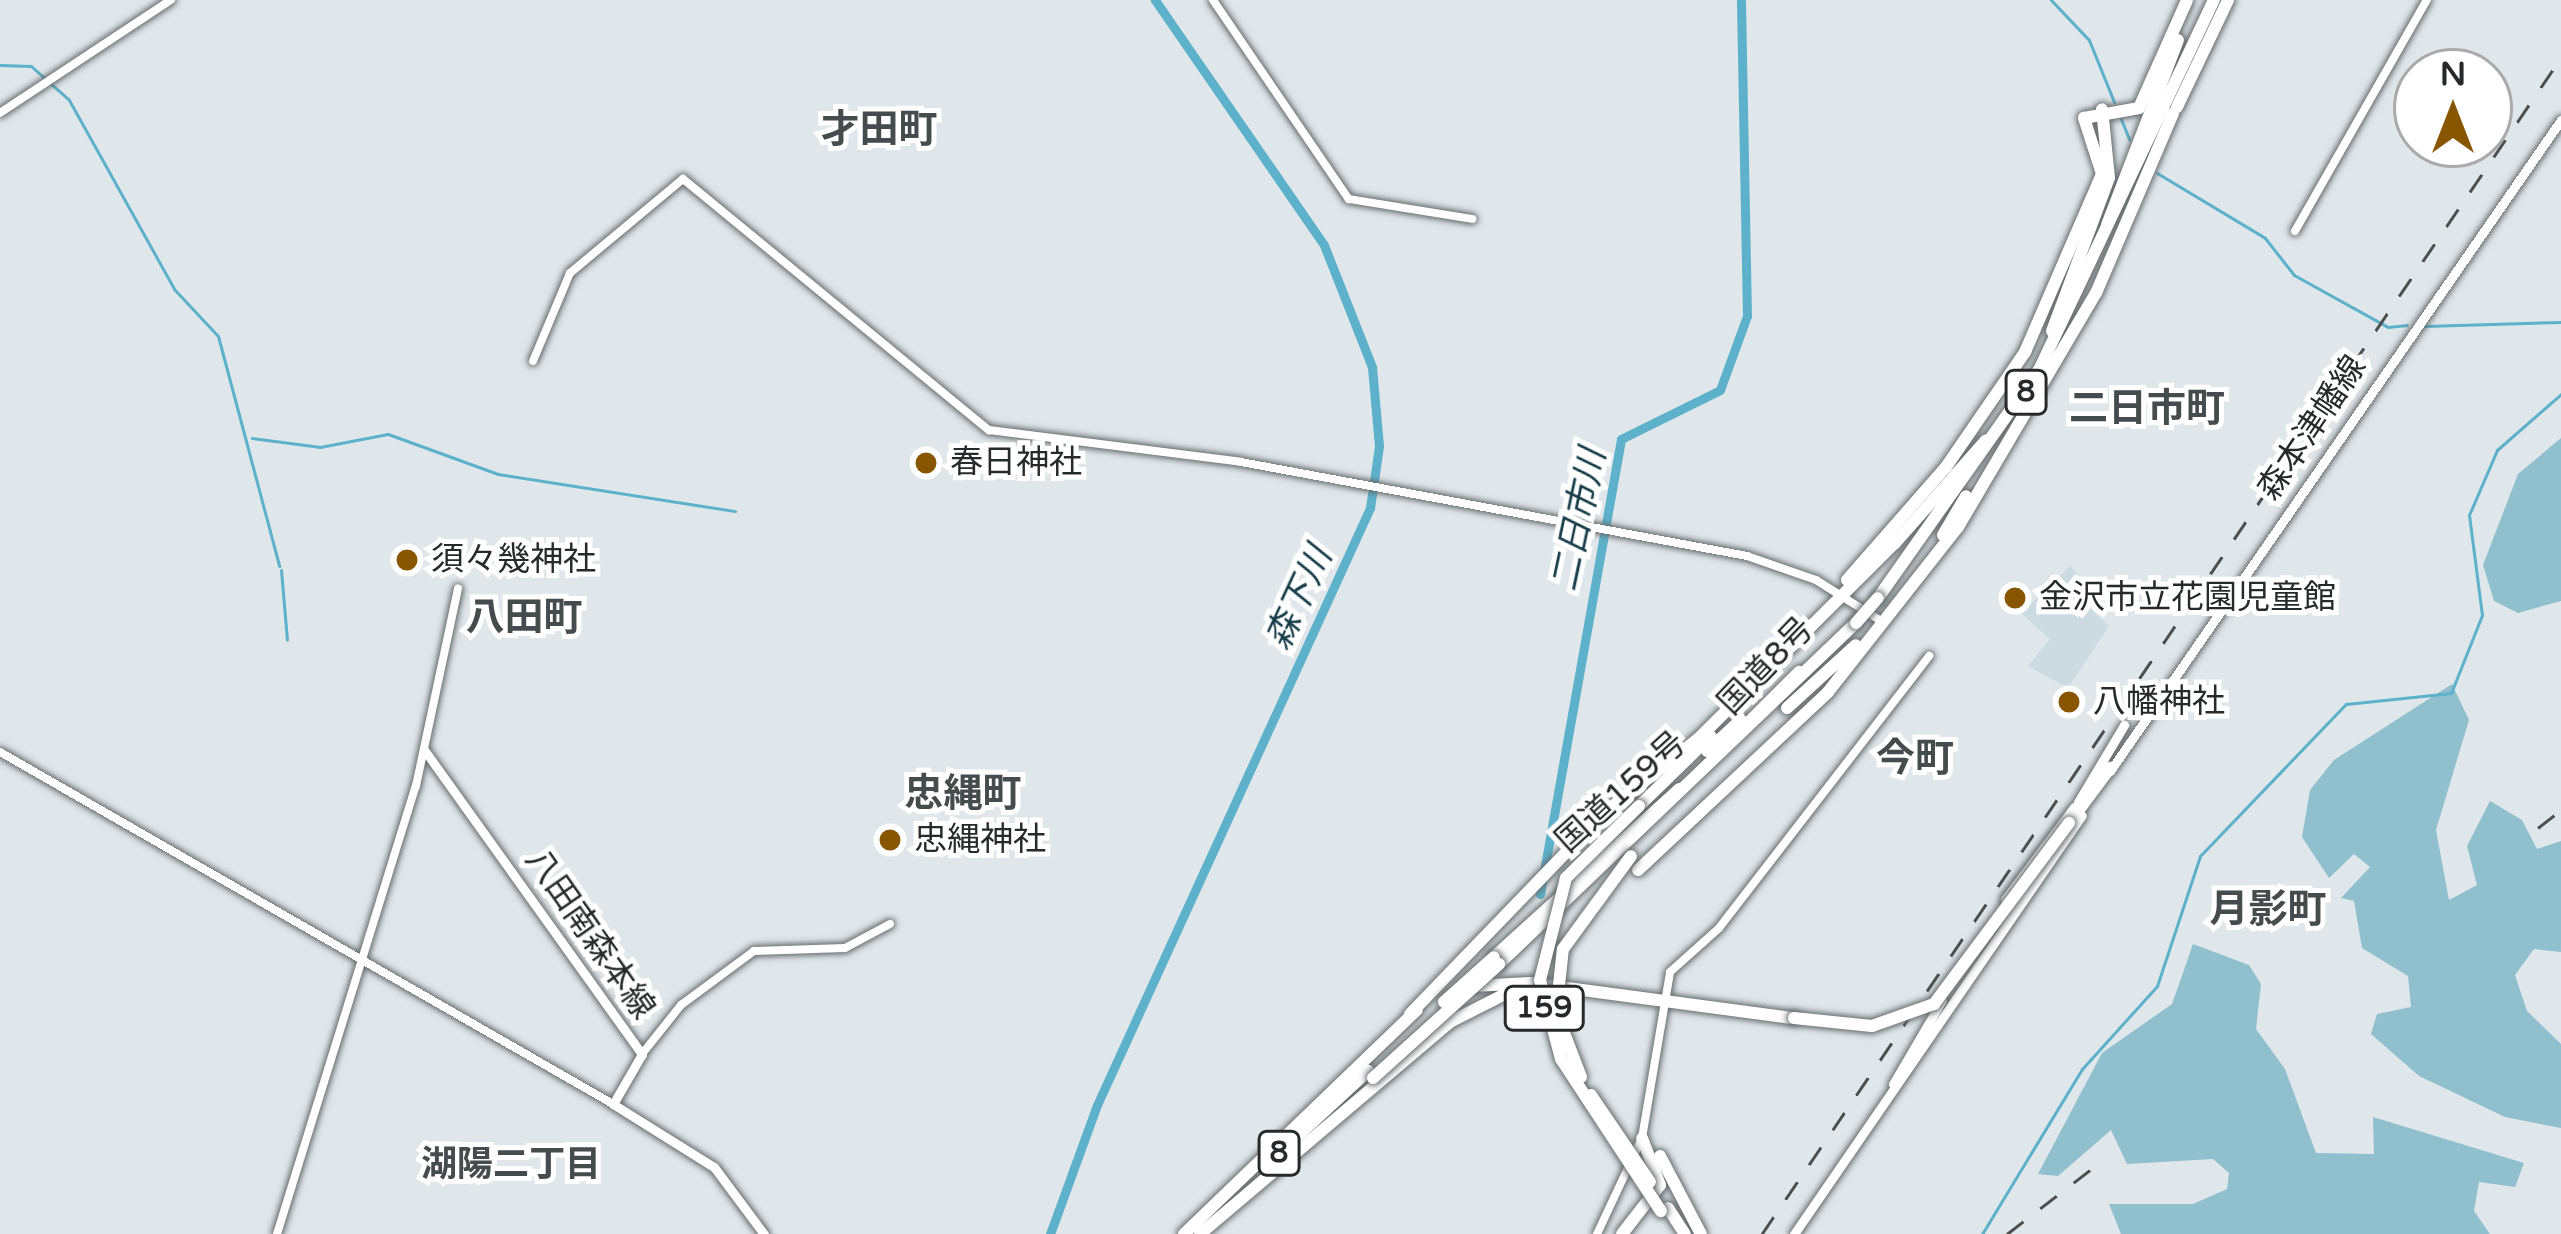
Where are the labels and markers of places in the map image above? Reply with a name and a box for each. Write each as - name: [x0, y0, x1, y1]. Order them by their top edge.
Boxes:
- place label: 春日神社: [950, 443, 1082, 483]
- marker: 春日神社: [913, 450, 939, 476]
- place label: 須々幾神社: [431, 540, 596, 580]
- marker: 須々幾神社: [394, 547, 420, 573]
- place label: 金沢市立花園児童館: [2039, 578, 2336, 618]
- marker: 金沢市立花園児童館: [2002, 585, 2028, 611]
- place label: 八幡神社: [2093, 682, 2225, 722]
- marker: 八幡神社: [2056, 689, 2082, 715]
- place label: 忠縄神社: [914, 820, 1046, 860]
- marker: 忠縄神社: [877, 827, 903, 853]

